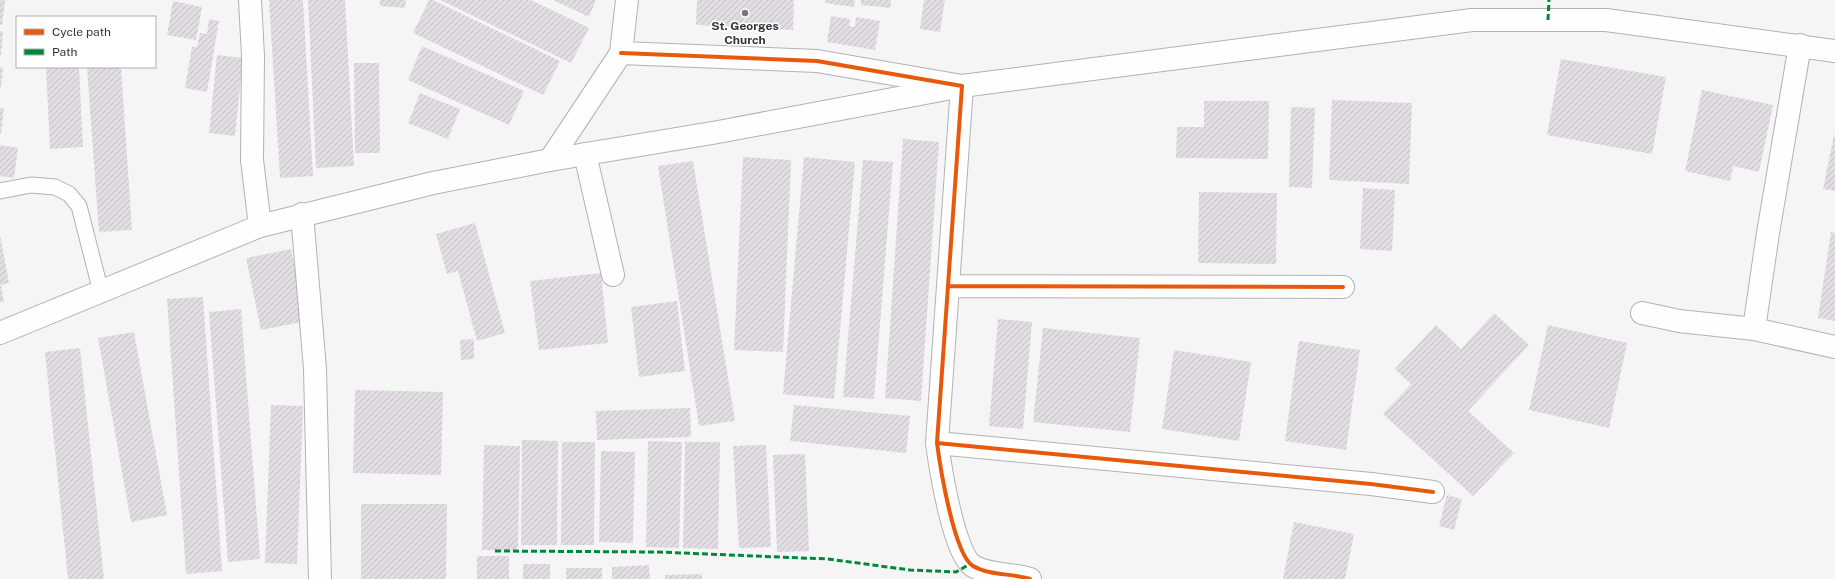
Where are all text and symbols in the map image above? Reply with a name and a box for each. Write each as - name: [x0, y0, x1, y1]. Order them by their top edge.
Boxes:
- marker: St. Georges Church: [740, 8, 750, 18]
- legend: [16, 16, 156, 68]
- place label: St. Georges Church: [711, 19, 779, 47]
- text: Cycle path: [52, 25, 111, 39]
- text: Path: [52, 45, 78, 59]

